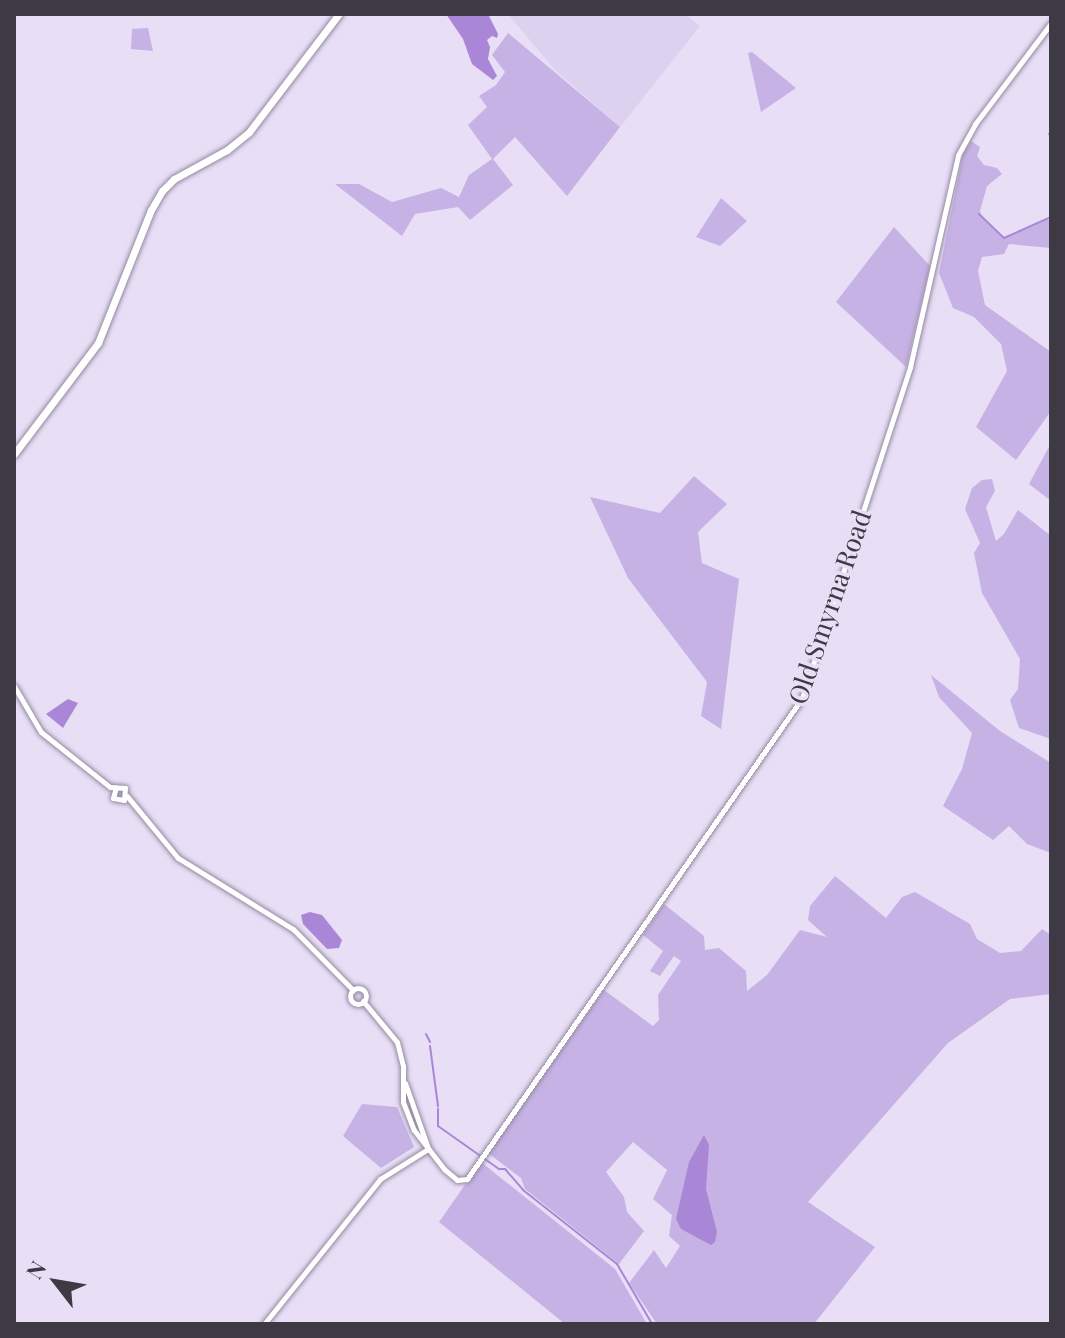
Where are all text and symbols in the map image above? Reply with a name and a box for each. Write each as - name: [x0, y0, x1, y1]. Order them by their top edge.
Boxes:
- street label: Old Smyrna Road: [781, 506, 877, 708]
- north arrow: [16, 1242, 96, 1322]
- text: N: [18, 1255, 52, 1284]

